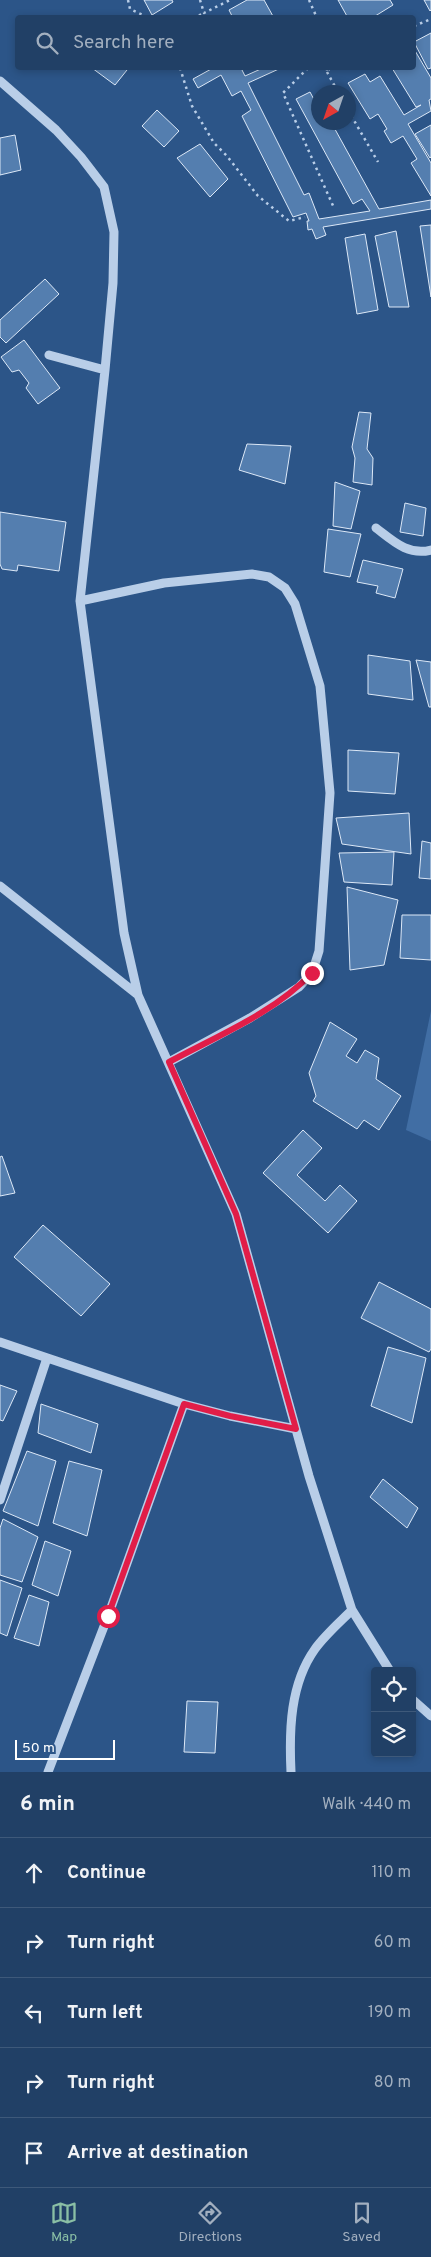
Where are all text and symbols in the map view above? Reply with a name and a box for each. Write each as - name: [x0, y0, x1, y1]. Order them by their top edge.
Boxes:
- search box: [15, 15, 416, 70]
- icon: search: [33, 29, 61, 57]
- text: Search here: [73, 31, 175, 55]
- north arrow: [311, 85, 356, 130]
- route end: [301, 962, 324, 985]
- route start: [97, 1605, 120, 1628]
- map controls: [371, 1667, 416, 1757]
- button: locate: [371, 1667, 416, 1712]
- button: layers: [371, 1712, 416, 1757]
- scale bar: [15, 1737, 115, 1760]
- text: 50 m: [22, 1740, 55, 1757]
- text: 6 min: [20, 1791, 75, 1818]
- text: Walk · 440 m: [322, 1795, 411, 1815]
- icon: ahead: [20, 1859, 48, 1887]
- text: Continue: [67, 1861, 146, 1885]
- text: 110 m: [371, 1863, 411, 1883]
- icon: right: [20, 1929, 48, 1957]
- text: Turn right: [67, 1931, 155, 1955]
- text: 60 m: [374, 1933, 411, 1953]
- icon: left: [20, 1999, 48, 2027]
- text: Turn left: [67, 2001, 143, 2025]
- text: 190 m: [368, 2003, 411, 2023]
- icon: right: [20, 2069, 48, 2097]
- text: Turn right: [67, 2071, 155, 2095]
- text: 80 m: [374, 2073, 411, 2093]
- icon: arrive: [20, 2139, 48, 2167]
- text: Arrive at destination: [67, 2141, 248, 2165]
- tab: Map: [50, 2199, 78, 2246]
- tab: Directions: [178, 2199, 242, 2246]
- tab: Saved: [342, 2199, 381, 2246]

